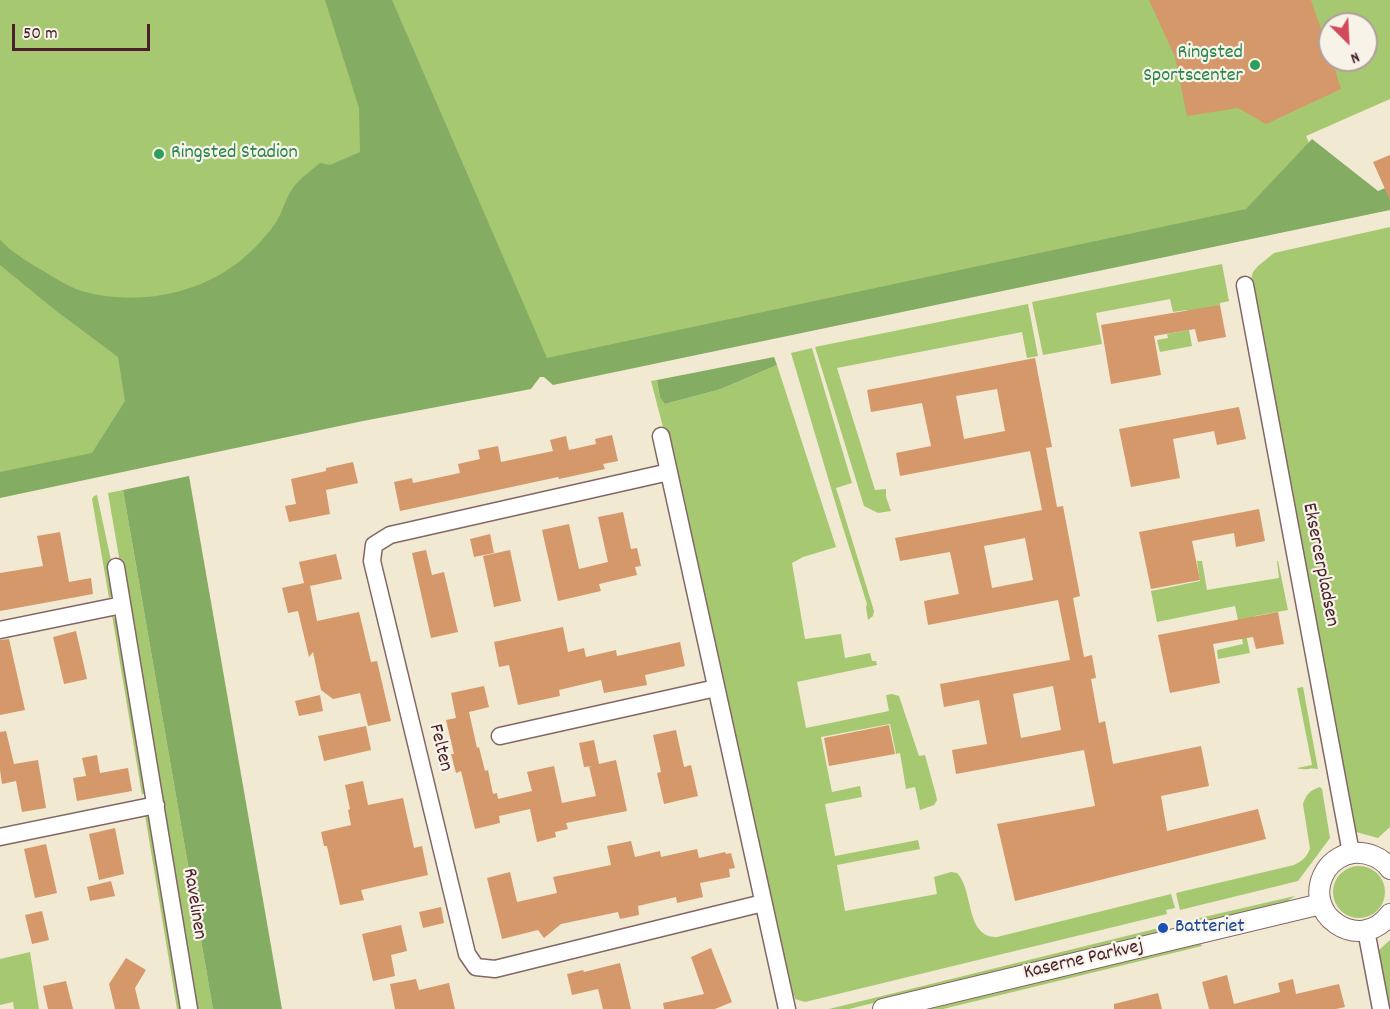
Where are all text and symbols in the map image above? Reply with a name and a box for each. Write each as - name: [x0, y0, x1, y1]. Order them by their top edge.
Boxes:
- scale bar: [15, 12, 153, 50]
- north arrow: [1318, 12, 1378, 72]
- text: 50 m: [23, 22, 58, 47]
- place label: Ringsted Sportscenter: [1143, 42, 1243, 89]
- text: N: [1346, 45, 1363, 69]
- marker: Ringsted Sportscenter: [1248, 58, 1262, 72]
- place label: Ringsted Stadion: [171, 142, 298, 166]
- marker: Ringsted Stadion: [152, 147, 166, 161]
- street label: Eksercerpladsen: [1295, 501, 1343, 629]
- street label: Felten: [422, 722, 456, 774]
- street label: Ravelinen: [176, 867, 210, 941]
- place label: Batteriet: [1175, 916, 1245, 940]
- marker: Batteriet: [1156, 921, 1170, 935]
- street label: Kaserne Parkvej: [1022, 936, 1146, 986]

